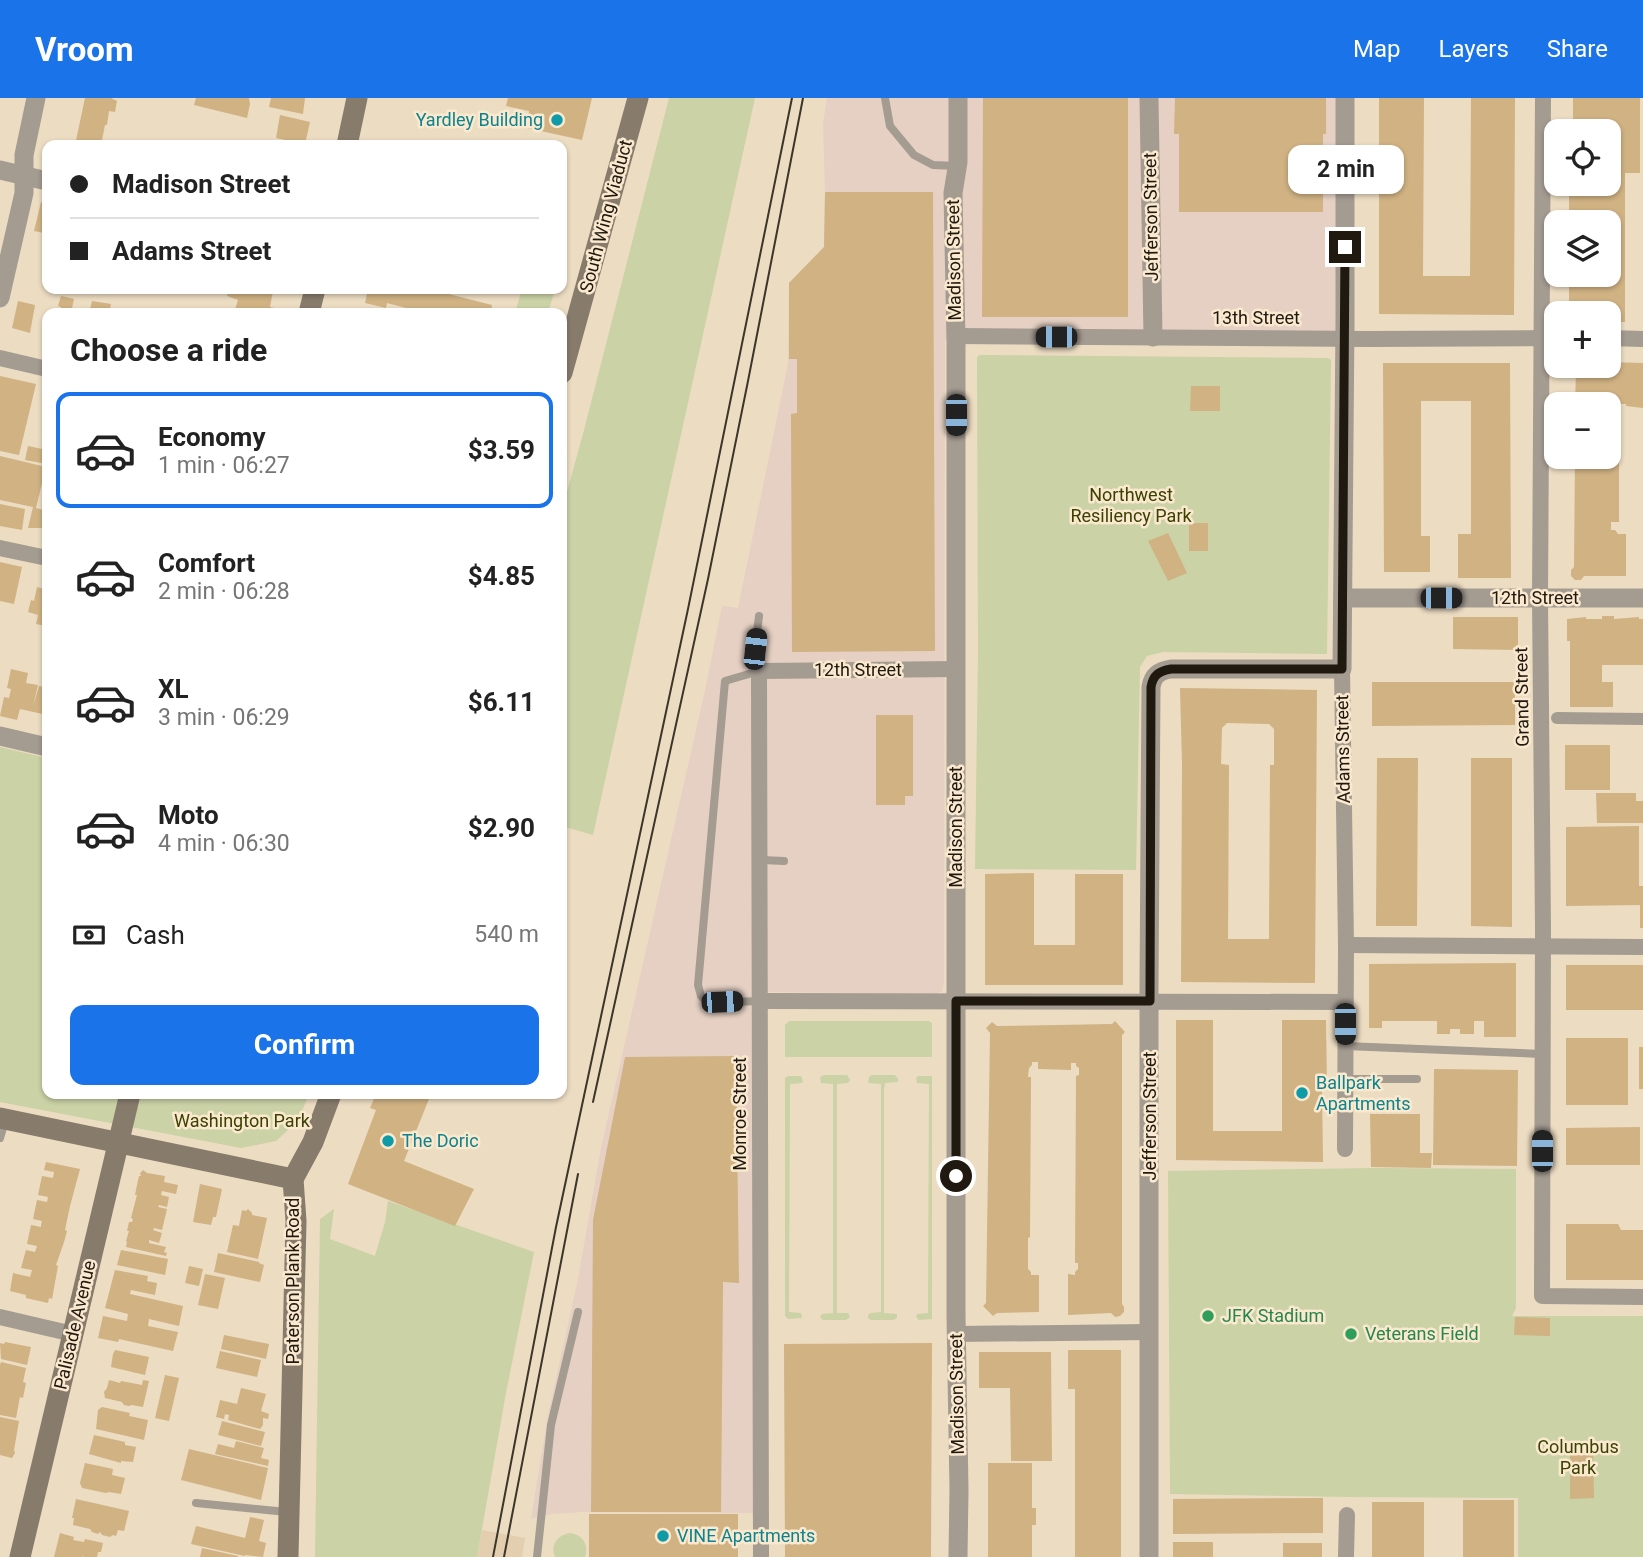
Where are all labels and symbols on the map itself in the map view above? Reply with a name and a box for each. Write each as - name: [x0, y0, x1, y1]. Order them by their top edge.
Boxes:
- place label: Yardley Building: [416, 109, 543, 130]
- marker: Yardley Building: [549, 112, 565, 128]
- street label: South Wing Viaduct: [575, 137, 636, 294]
- callout: 2 min: [1287, 145, 1403, 194]
- street label: Jefferson Street: [1139, 152, 1162, 282]
- street label: Madison Street: [942, 199, 965, 321]
- route end: [1329, 231, 1361, 263]
- street label: 13th Street: [1212, 307, 1300, 328]
- car: [1036, 327, 1078, 348]
- car: [946, 394, 967, 436]
- park label: Northwest Resiliency Park: [1070, 484, 1192, 526]
- street label: 12th Street: [1491, 587, 1579, 608]
- car: [1421, 588, 1463, 609]
- car: [743, 627, 768, 671]
- street label: Grand Street: [1510, 647, 1533, 747]
- street label: 12th Street: [814, 659, 902, 680]
- street label: Adams Street: [1331, 694, 1354, 804]
- street label: Madison Street: [945, 766, 966, 888]
- car: [701, 991, 744, 1013]
- car: [1335, 1003, 1356, 1045]
- street label: Jefferson Street: [1139, 1051, 1160, 1180]
- street label: Monroe Street: [729, 1057, 750, 1171]
- place label: Ballpark Apartments: [1316, 1072, 1411, 1114]
- marker: Ballpark Apartments: [1294, 1085, 1310, 1101]
- park label: Washington Park: [174, 1110, 311, 1131]
- place label: The Doric: [402, 1130, 479, 1151]
- car: [1532, 1130, 1553, 1172]
- marker: The Doric: [380, 1133, 396, 1149]
- route start: [940, 1160, 972, 1192]
- street label: Paterson Plank Road: [282, 1198, 303, 1364]
- street label: Palisade Avenue: [49, 1258, 100, 1392]
- place label: JFK Stadium: [1222, 1305, 1324, 1326]
- marker: JFK Stadium: [1200, 1308, 1216, 1324]
- place label: Veterans Field: [1365, 1323, 1479, 1344]
- marker: Veterans Field: [1343, 1326, 1359, 1342]
- street label: Madison Street: [945, 1333, 968, 1455]
- park label: Columbus Park: [1537, 1436, 1619, 1478]
- place label: VINE Apartments: [677, 1525, 815, 1546]
- marker: VINE Apartments: [655, 1528, 671, 1544]

